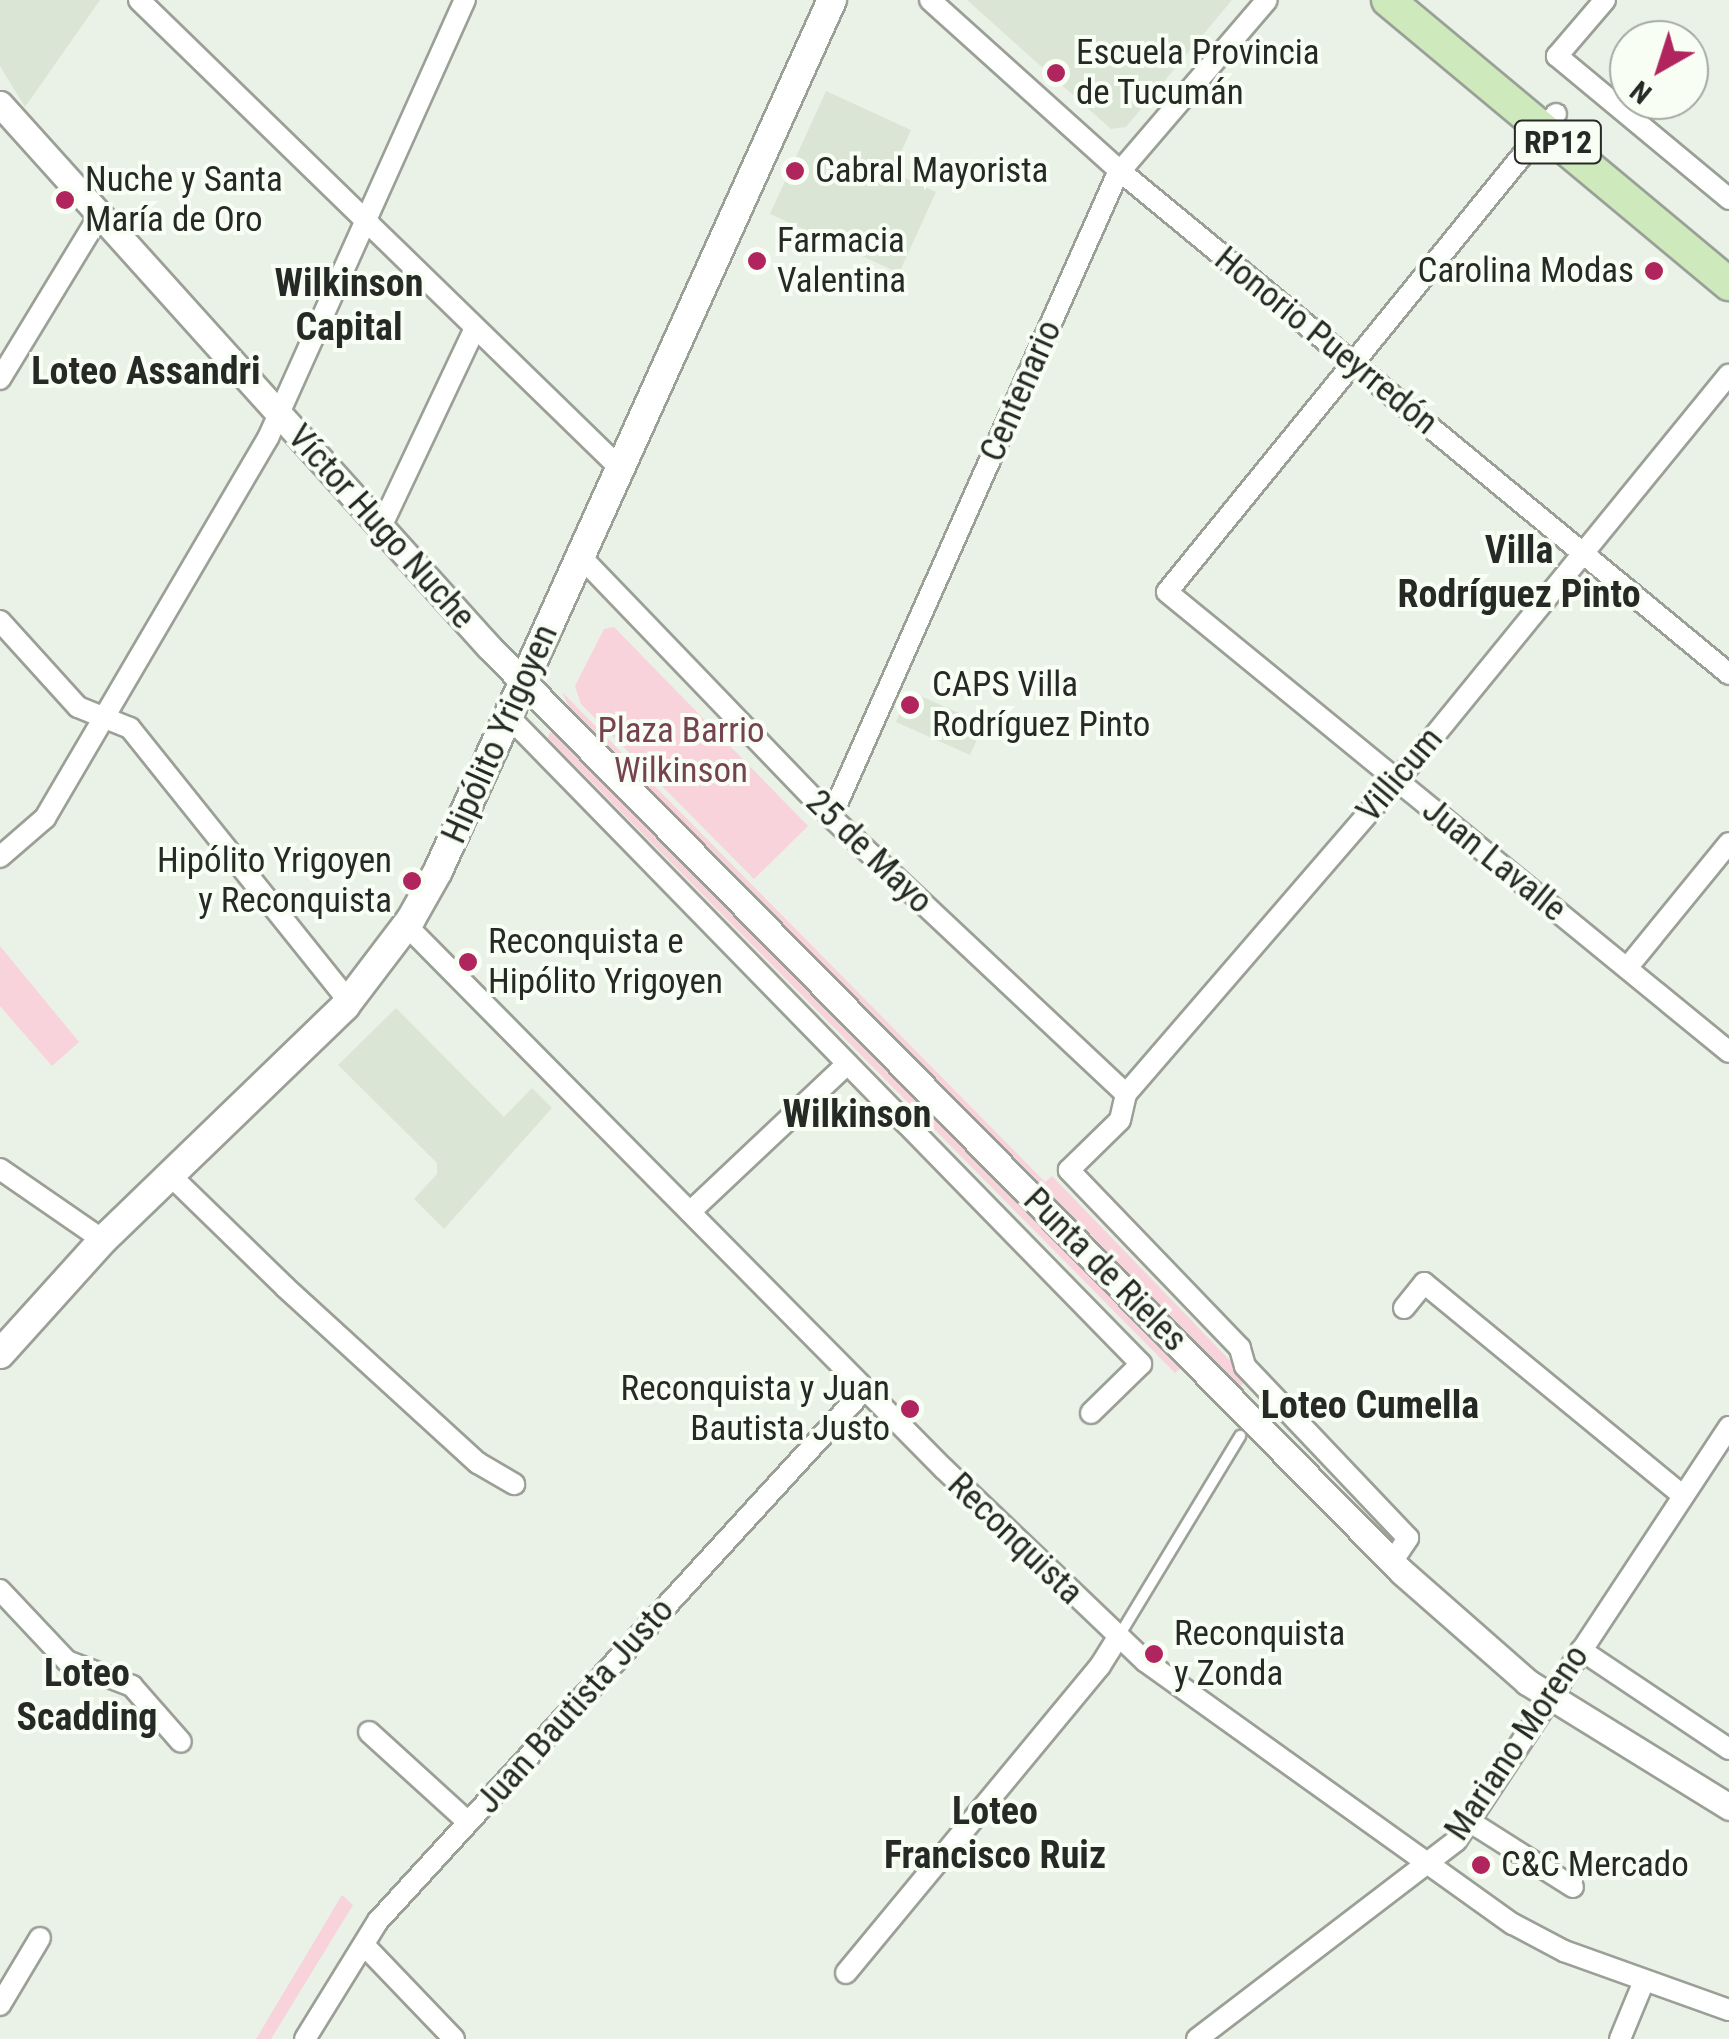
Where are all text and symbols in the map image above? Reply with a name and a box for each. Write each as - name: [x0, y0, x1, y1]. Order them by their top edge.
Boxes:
- north arrow: [1609, 20, 1709, 120]
- place label: Escuela Provincia de Tucumán: [1076, 32, 1320, 114]
- marker: Escuela Provincia de Tucumán: [1045, 62, 1067, 84]
- text: N: [1624, 74, 1658, 110]
- road number: RP12: [1513, 115, 1603, 169]
- place label: Cabral Mayorista: [815, 150, 1048, 192]
- place label: Nuche y Santa María de Oro: [85, 159, 283, 241]
- marker: Cabral Mayorista: [784, 160, 806, 182]
- marker: Nuche y Santa María de Oro: [54, 189, 76, 211]
- place label: Farmacia Valentina: [777, 220, 906, 302]
- street label: Honorio Pueyrredón: [1206, 238, 1446, 444]
- marker: Farmacia Valentina: [746, 250, 768, 272]
- place label: Carolina Modas: [1418, 250, 1634, 292]
- marker: Carolina Modas: [1643, 260, 1665, 282]
- district label: Wilkinson Capital: [275, 261, 423, 350]
- street label: Centenario: [971, 314, 1071, 468]
- district label: Loteo Assandri: [31, 349, 261, 395]
- street label: Víctor Hugo Nuche: [278, 416, 484, 638]
- district label: Villa Rodríguez Pinto: [1397, 528, 1641, 618]
- street label: Hipólito Yrigoyen: [433, 618, 567, 850]
- place label: CAPS Villa Rodríguez Pinto: [932, 664, 1150, 746]
- marker: CAPS Villa Rodríguez Pinto: [897, 692, 923, 718]
- park label: Plaza Barrio Wilkinson: [597, 710, 765, 792]
- street label: Villicum: [1348, 719, 1452, 831]
- street label: 25 de Mayo: [797, 782, 941, 922]
- street label: Juan Lavalle: [1414, 789, 1574, 931]
- place label: Hipólito Yrigoyen y Reconquista: [157, 840, 392, 922]
- marker: Hipólito Yrigoyen y Reconquista: [401, 870, 423, 892]
- place label: Reconquista e Hipólito Yrigoyen: [488, 921, 723, 1003]
- marker: Reconquista e Hipólito Yrigoyen: [457, 951, 479, 973]
- district label: Wilkinson: [783, 1092, 931, 1138]
- street label: Punta de Rieles: [1015, 1180, 1195, 1360]
- place label: Reconquista y Juan Bautista Justo: [621, 1368, 890, 1450]
- district label: Loteo Cumella: [1261, 1383, 1479, 1429]
- marker: Reconquista y Juan Bautista Justo: [899, 1398, 921, 1420]
- street label: Reconquista: [939, 1464, 1091, 1614]
- street label: Juan Bautista Justo: [467, 1590, 683, 1822]
- place label: Reconquista y Zonda: [1174, 1613, 1345, 1695]
- street label: Mariano Moreno: [1436, 1637, 1598, 1849]
- marker: Reconquista y Zonda: [1143, 1643, 1165, 1665]
- district label: Loteo Scadding: [17, 1651, 157, 1740]
- district label: Loteo Francisco Ruiz: [884, 1789, 1106, 1878]
- place label: C&C Mercado: [1501, 1844, 1689, 1886]
- marker: C&C Mercado: [1470, 1854, 1492, 1876]

